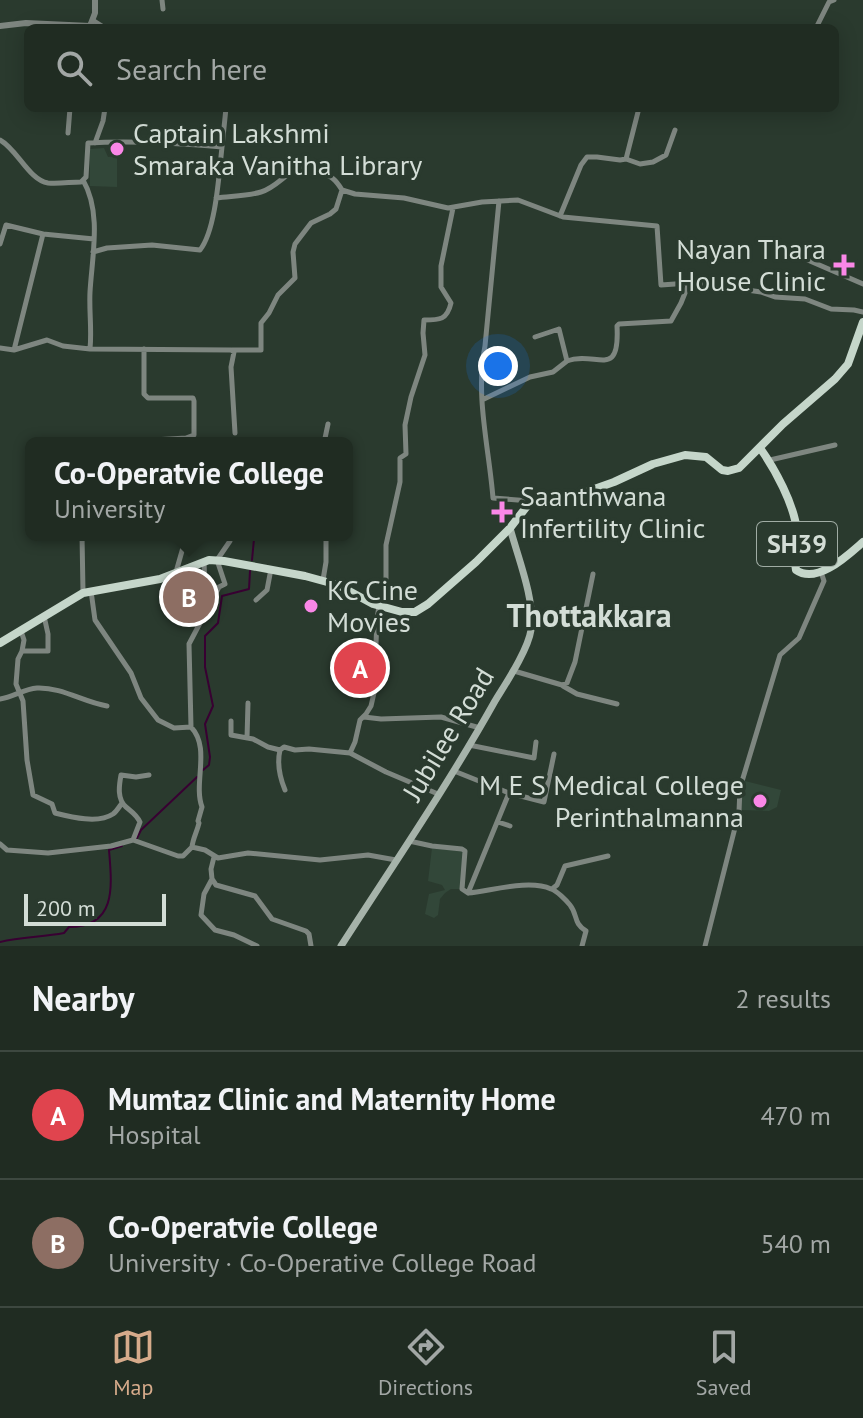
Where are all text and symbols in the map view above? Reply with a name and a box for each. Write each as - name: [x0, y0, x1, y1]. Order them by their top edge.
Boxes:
- search box: [24, 24, 839, 112]
- icon: search: [52, 46, 96, 90]
- text: Search here: [116, 49, 267, 88]
- place label: Captain Lakshmi Smaraka Vanitha Library: [133, 114, 422, 183]
- marker: Captain Lakshmi Smaraka Vanitha Library: [108, 140, 126, 158]
- place label: Nayan Thara House Clinic: [676, 230, 826, 299]
- marker: Nayan Thara House Clinic: [833, 254, 855, 276]
- your location: [478, 346, 518, 386]
- popup: [25, 437, 353, 541]
- text: Co-Operatvie College: [54, 453, 324, 492]
- place label: Saanthwana Infertility Clinic: [520, 477, 705, 546]
- text: University: [54, 492, 165, 525]
- marker: Saanthwana Infertility Clinic: [491, 501, 513, 523]
- road number: SH39: [757, 522, 837, 566]
- pin: B: [163, 567, 215, 627]
- place label: KC Cine Movies: [327, 571, 418, 640]
- district label: Thottakkara: [506, 594, 672, 636]
- marker: KC Cine Movies: [302, 597, 320, 615]
- pin: A: [334, 638, 386, 698]
- street label: Jubilee Road: [393, 660, 502, 808]
- place label: M E S Medical College Perinthalmanna: [479, 766, 744, 835]
- marker: M E S Medical College Perinthalmanna: [751, 792, 769, 810]
- scale bar: [24, 890, 166, 926]
- text: 200 m: [36, 894, 96, 922]
- text: Nearby: [32, 976, 134, 1020]
- text: 2 results: [736, 982, 831, 1015]
- text: Mumtaz Clinic and Maternity Home: [108, 1079, 556, 1118]
- text: A: [50, 1099, 66, 1132]
- text: 470 m: [760, 1099, 831, 1132]
- text: Hospital: [108, 1118, 201, 1151]
- text: Co-Operatvie College: [108, 1207, 378, 1246]
- text: B: [50, 1227, 66, 1260]
- text: 540 m: [760, 1227, 831, 1260]
- text: University · Co-Operative College Road: [108, 1246, 537, 1279]
- tab: Map: [111, 1325, 155, 1401]
- tab: Directions: [378, 1325, 473, 1401]
- tab: Saved: [696, 1325, 752, 1401]

